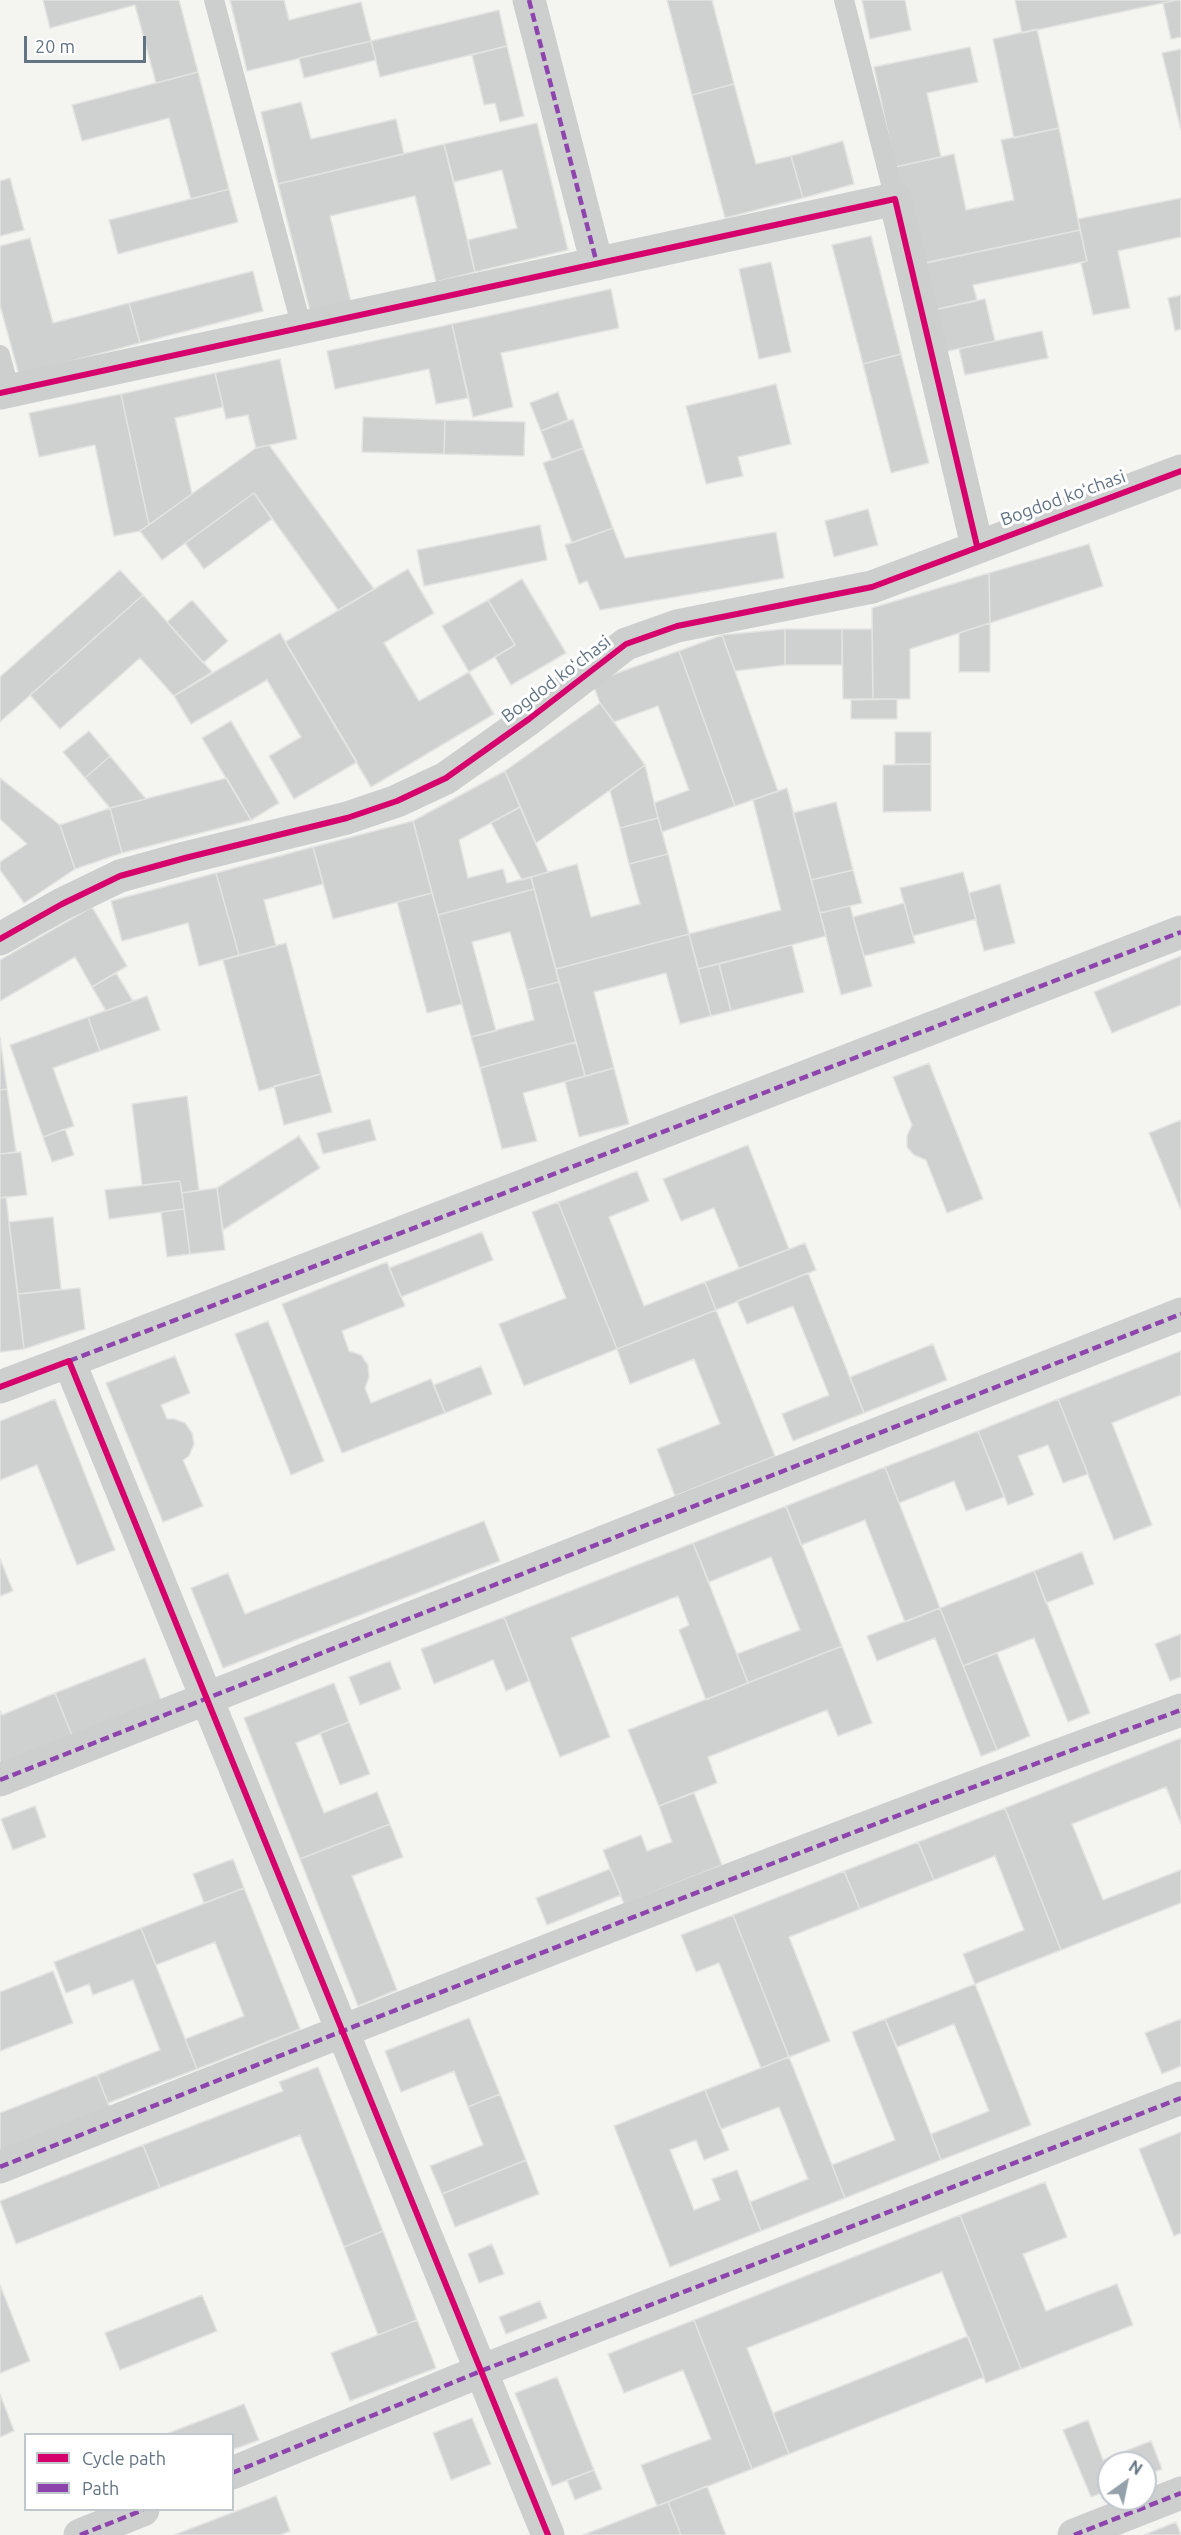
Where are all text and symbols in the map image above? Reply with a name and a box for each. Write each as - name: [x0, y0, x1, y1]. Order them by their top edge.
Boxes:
- scale bar: [27, 24, 148, 62]
- text: 20 m: [35, 36, 75, 56]
- street label: Bogdod koʻchasi: [998, 465, 1128, 531]
- street label: Bogdod koʻchasi: [497, 631, 615, 727]
- legend: [24, 2433, 234, 2511]
- text: Cycle path: [82, 2448, 166, 2468]
- north arrow: [1097, 2451, 1157, 2511]
- text: N: [1126, 2457, 1146, 2478]
- text: Path: [82, 2478, 119, 2498]

